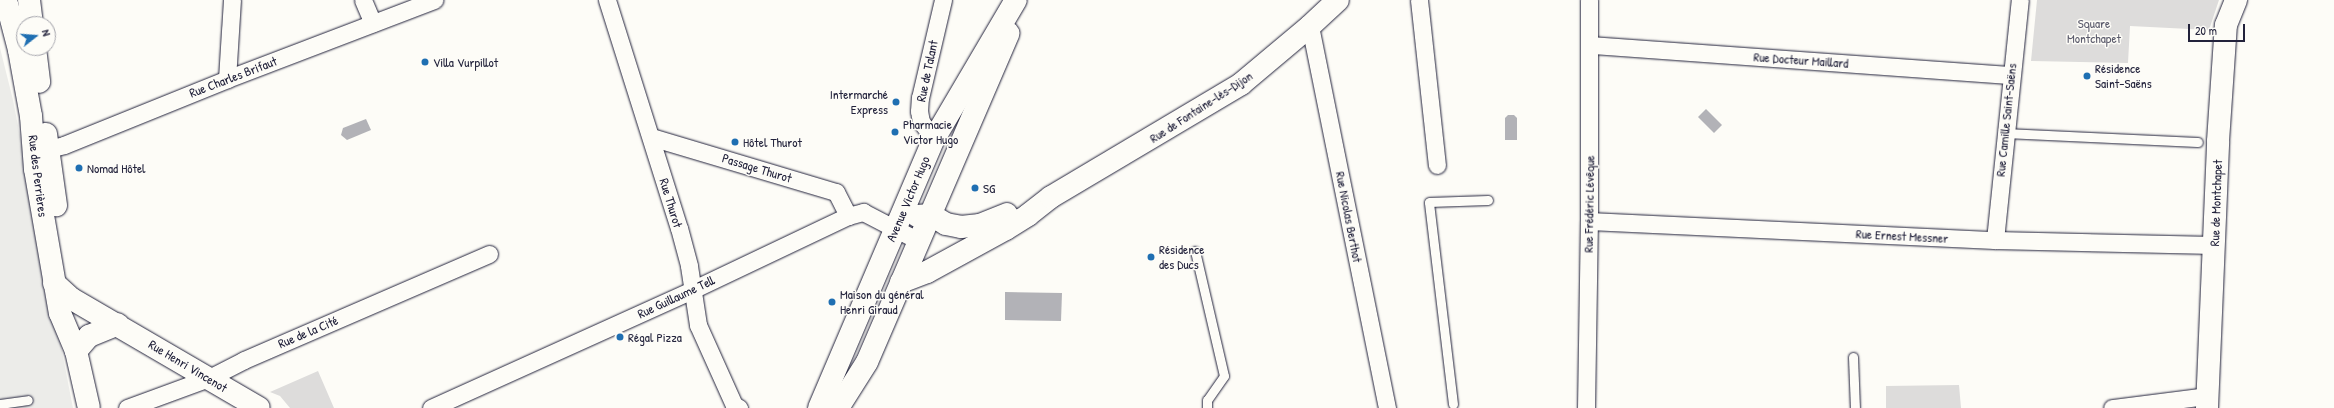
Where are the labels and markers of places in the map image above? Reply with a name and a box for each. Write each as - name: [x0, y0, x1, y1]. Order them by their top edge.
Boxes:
- place label: Villa Vurpillot: [433, 54, 498, 70]
- marker: Villa Vurpillot: [420, 57, 430, 67]
- place label: Résidence Saint-Saëns: [2095, 61, 2152, 92]
- marker: Résidence Saint-Saëns: [2082, 71, 2092, 81]
- place label: Intermarché Express: [830, 87, 888, 118]
- marker: Intermarché Express: [891, 97, 901, 107]
- place label: Pharmacie Victor Hugo: [903, 117, 958, 148]
- marker: Pharmacie Victor Hugo: [890, 127, 900, 137]
- place label: Hôtel Thurot: [743, 134, 802, 150]
- marker: Hôtel Thurot: [730, 137, 740, 147]
- place label: Nomad Hôtel: [87, 160, 146, 176]
- marker: Nomad Hôtel: [74, 163, 84, 173]
- place label: SG: [983, 180, 995, 196]
- marker: SG: [970, 183, 980, 193]
- place label: Résidence des Ducs: [1159, 242, 1204, 273]
- marker: Résidence des Ducs: [1146, 252, 1156, 262]
- place label: Maison du général Henri Giraud: [840, 287, 924, 318]
- marker: Maison du général Henri Giraud: [827, 297, 837, 307]
- place label: Régal Pizza: [628, 329, 682, 345]
- marker: Régal Pizza: [615, 332, 625, 342]

